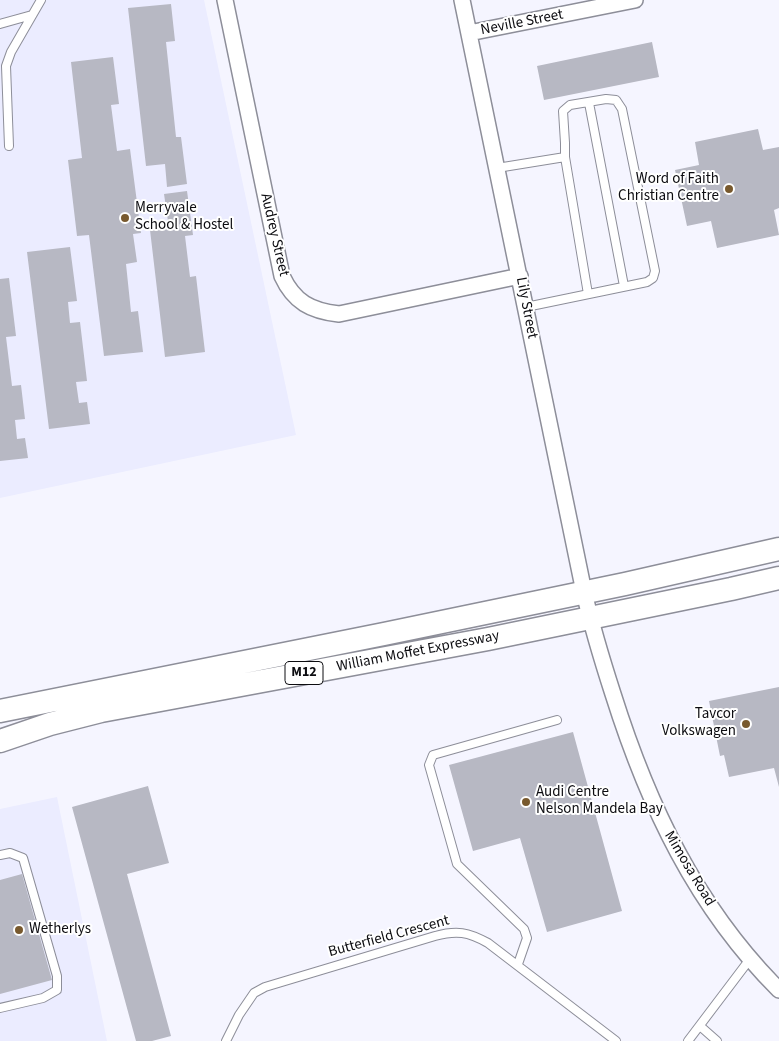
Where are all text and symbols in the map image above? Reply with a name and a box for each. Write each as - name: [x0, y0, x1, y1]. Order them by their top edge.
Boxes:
- street label: Neville Street: [479, 6, 565, 40]
- place label: Word of Faith Christian Centre: [618, 171, 719, 206]
- marker: Word of Faith Christian Centre: [723, 183, 735, 195]
- street label: Audrey Street: [256, 192, 292, 278]
- place label: Merryvale School & Hostel: [135, 200, 233, 235]
- marker: Merryvale School & Hostel: [119, 212, 131, 224]
- street label: Lily Street: [511, 276, 541, 340]
- street label: William Moffet Expressway: [335, 627, 501, 677]
- road number: M12: [285, 661, 323, 684]
- place label: Tavcor Volkswagen: [662, 706, 736, 741]
- marker: Tavcor Volkswagen: [740, 718, 752, 730]
- place label: Audi Centre Nelson Mandela Bay: [536, 784, 663, 819]
- marker: Audi Centre Nelson Mandela Bay: [520, 796, 532, 808]
- street label: Mimosa Road: [660, 828, 718, 910]
- street label: Butterfield Crescent: [327, 912, 451, 962]
- place label: Wetherlys: [29, 921, 91, 939]
- marker: Wetherlys: [13, 924, 25, 936]

